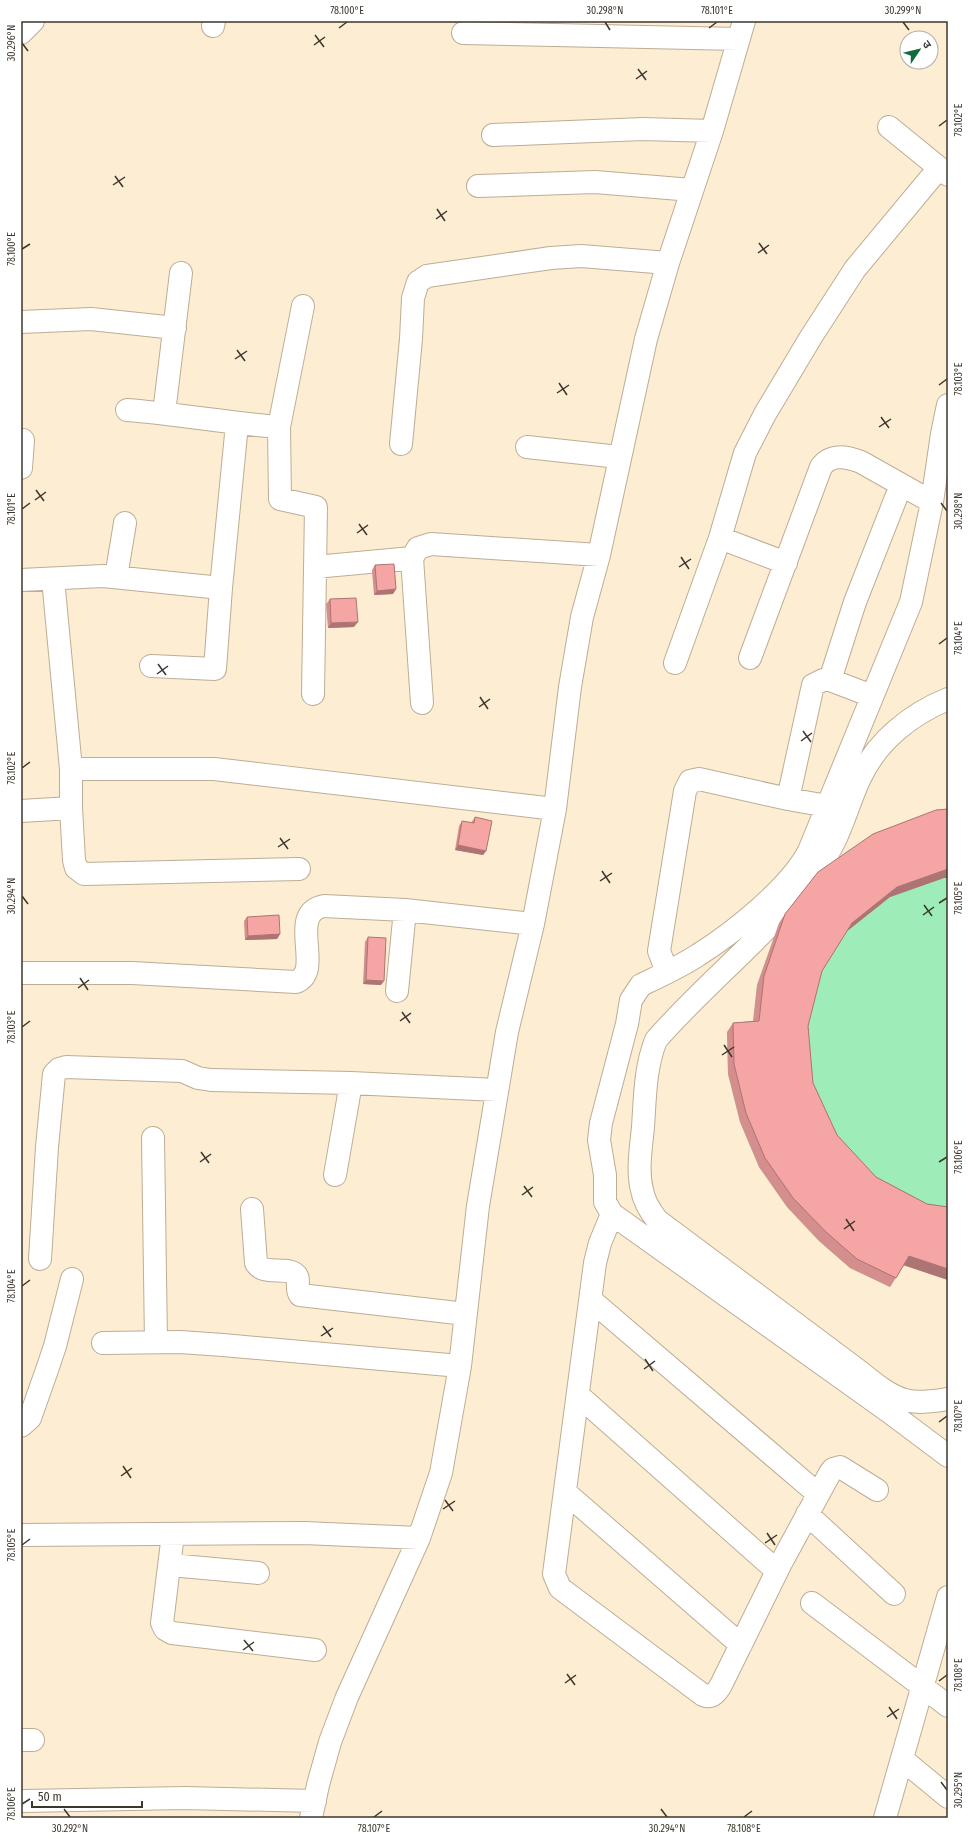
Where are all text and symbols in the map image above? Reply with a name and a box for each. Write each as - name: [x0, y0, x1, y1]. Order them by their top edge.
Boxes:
- text: 78.100°E: [330, 5, 364, 17]
- text: 30.298°N: [587, 5, 623, 17]
- text: 78.101°E: [701, 5, 733, 17]
- text: 30.299°N: [885, 5, 921, 17]
- text: 30.296°N: [6, 25, 18, 61]
- north arrow: [899, 30, 939, 70]
- text: उ: [920, 38, 934, 51]
- text: 78.102°E: [953, 103, 965, 136]
- text: 78.100°E: [6, 232, 18, 266]
- text: 78.103°E: [953, 362, 965, 395]
- text: 78.101°E: [6, 493, 18, 525]
- text: 30.298°N: [953, 493, 965, 529]
- text: 78.104°E: [953, 621, 965, 655]
- text: 78.102°E: [6, 751, 18, 784]
- text: 30.294°N: [6, 878, 18, 914]
- text: 78.105°E: [953, 881, 965, 914]
- text: 78.103°E: [6, 1010, 18, 1043]
- text: 78.106°E: [953, 1140, 965, 1174]
- text: 78.104°E: [6, 1269, 18, 1303]
- text: 78.107°E: [953, 1399, 965, 1432]
- text: 78.105°E: [6, 1528, 18, 1561]
- text: 78.108°E: [953, 1658, 965, 1692]
- text: 30.295°N: [953, 1772, 965, 1808]
- scale bar: [32, 1783, 142, 1809]
- text: 78.106°E: [6, 1787, 18, 1821]
- text: 50 m: [38, 1790, 62, 1804]
- text: 30.292°N: [52, 1823, 88, 1835]
- text: 78.107°E: [358, 1823, 391, 1835]
- text: 30.294°N: [649, 1823, 685, 1835]
- text: 78.108°E: [727, 1823, 761, 1835]

